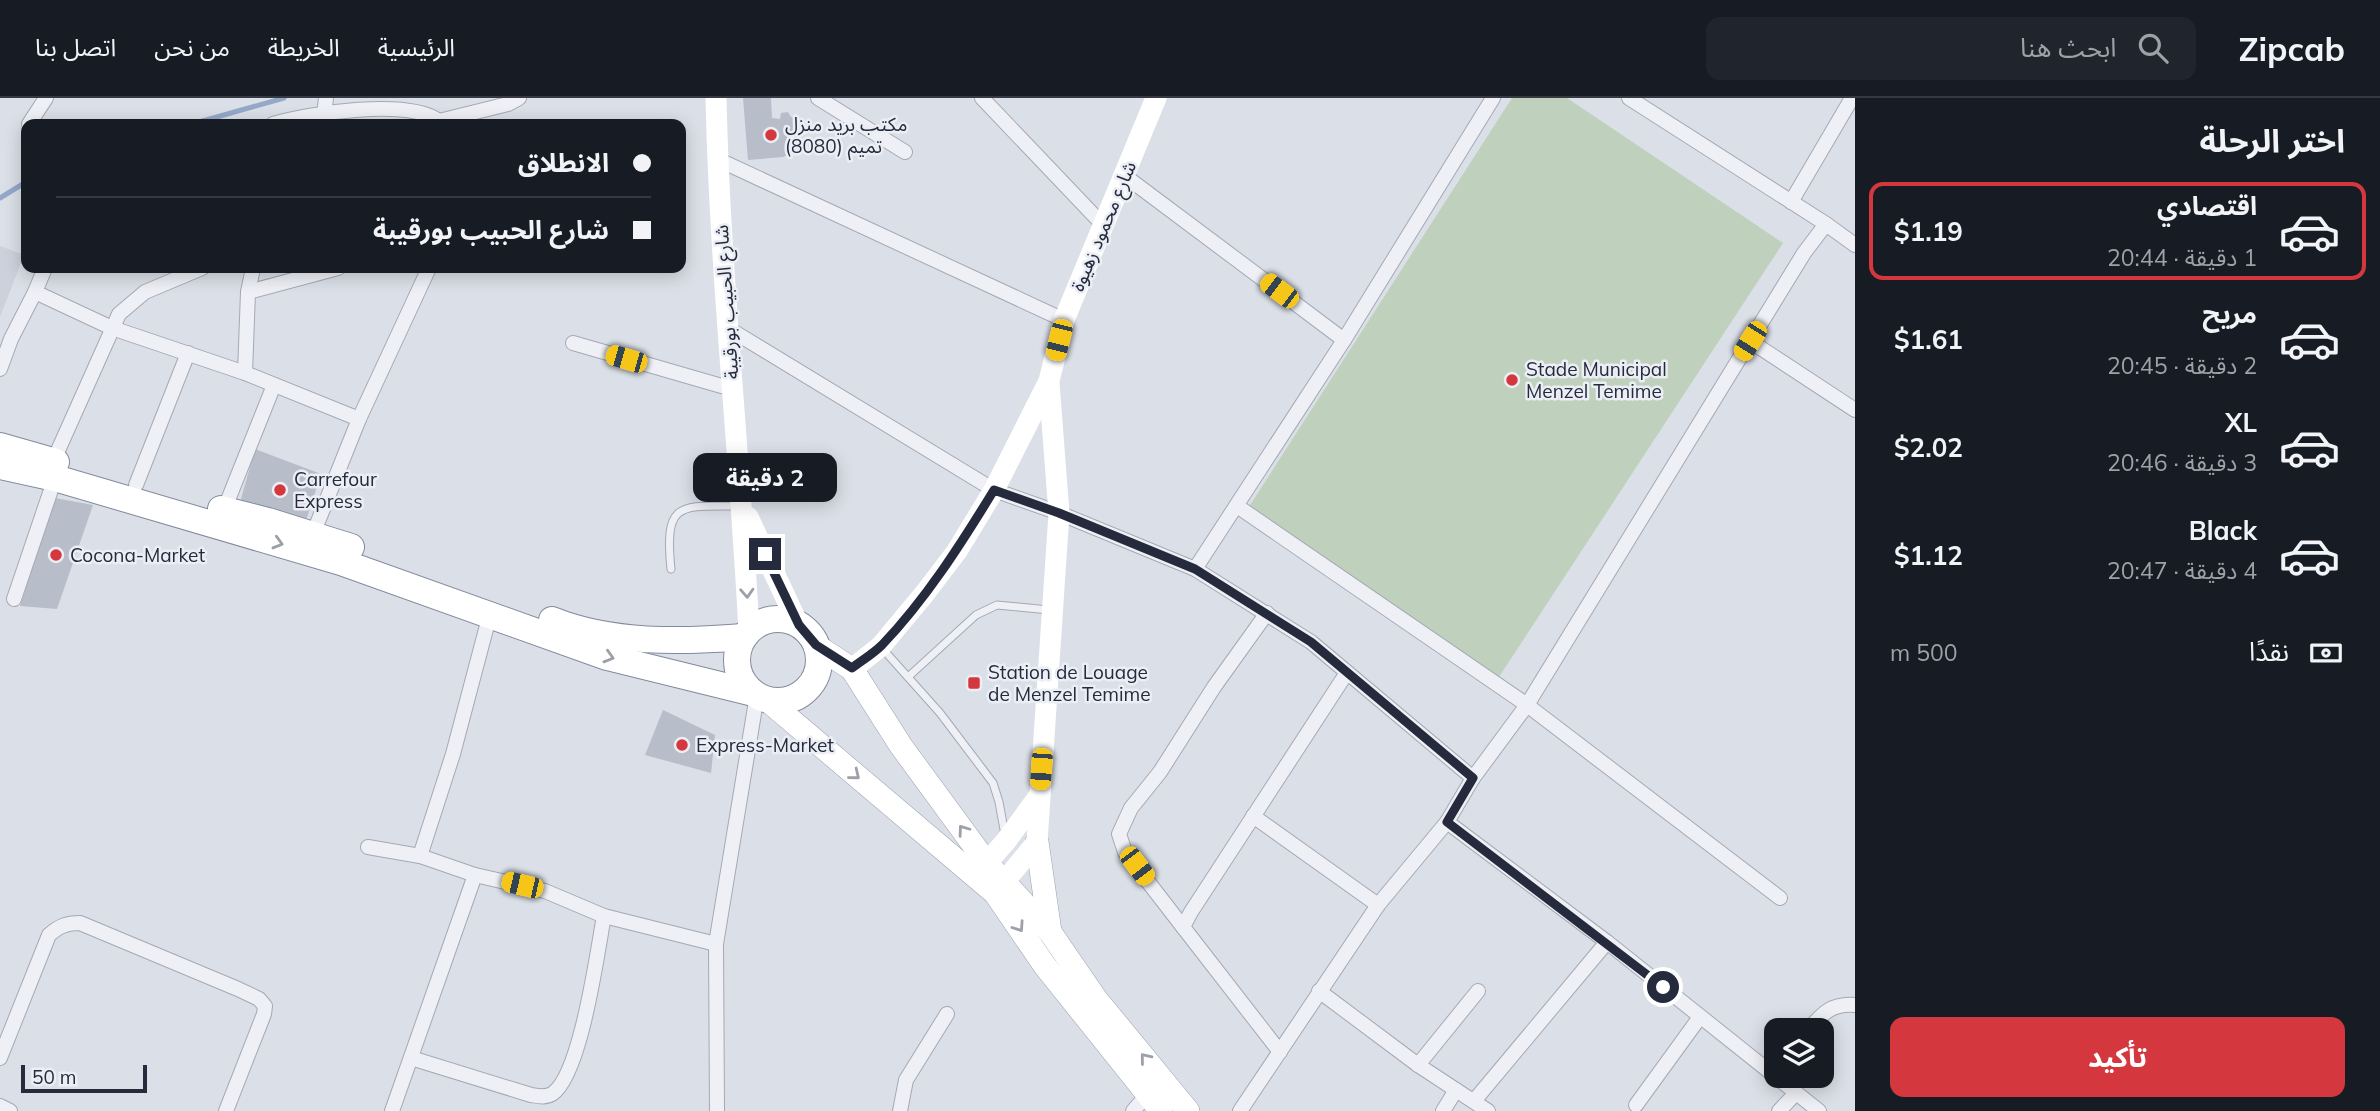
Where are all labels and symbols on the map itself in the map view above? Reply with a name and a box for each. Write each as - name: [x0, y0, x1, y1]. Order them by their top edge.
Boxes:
- place label: مكتب بريد منزل تميم (8080): [785, 112, 907, 161]
- marker: مكتب بريد منزل تميم (8080): [763, 127, 779, 143]
- street label: شارع محمود زهيوة: [1065, 157, 1143, 295]
- street label: شارع الحبيب بورقيبة: [709, 224, 745, 380]
- car: [1256, 270, 1303, 312]
- car: [1044, 317, 1075, 363]
- car: [1730, 318, 1771, 364]
- car: [603, 343, 650, 375]
- place label: Stade Municipal Menzel Temime: [1526, 357, 1667, 403]
- marker: Stade Municipal Menzel Temime: [1504, 372, 1520, 388]
- callout: 2 دقيقة: [693, 452, 837, 502]
- place label: Carrefour Express: [294, 467, 377, 513]
- marker: Carrefour Express: [272, 482, 288, 498]
- one-way arrow: [272, 535, 284, 550]
- route end: [749, 538, 781, 570]
- place label: Cocona-Market: [70, 543, 205, 567]
- marker: Cocona-Market: [48, 547, 64, 563]
- one-way arrow: [739, 588, 754, 599]
- one-way arrow: [602, 649, 615, 663]
- place label: Station de Louage de Menzel Temime: [988, 660, 1151, 706]
- marker: Station de Louage de Menzel Temime: [966, 675, 982, 691]
- place label: Express-Market: [696, 733, 834, 757]
- marker: Express-Market: [674, 737, 690, 753]
- car: [1030, 747, 1053, 791]
- one-way arrow: [846, 767, 859, 779]
- one-way arrow: [959, 825, 971, 838]
- car: [1116, 843, 1159, 889]
- car: [500, 870, 545, 900]
- one-way arrow: [1011, 920, 1024, 933]
- route start: [1647, 971, 1679, 1003]
- one-way arrow: [1141, 1054, 1153, 1067]
- scale bar: [21, 1062, 147, 1094]

